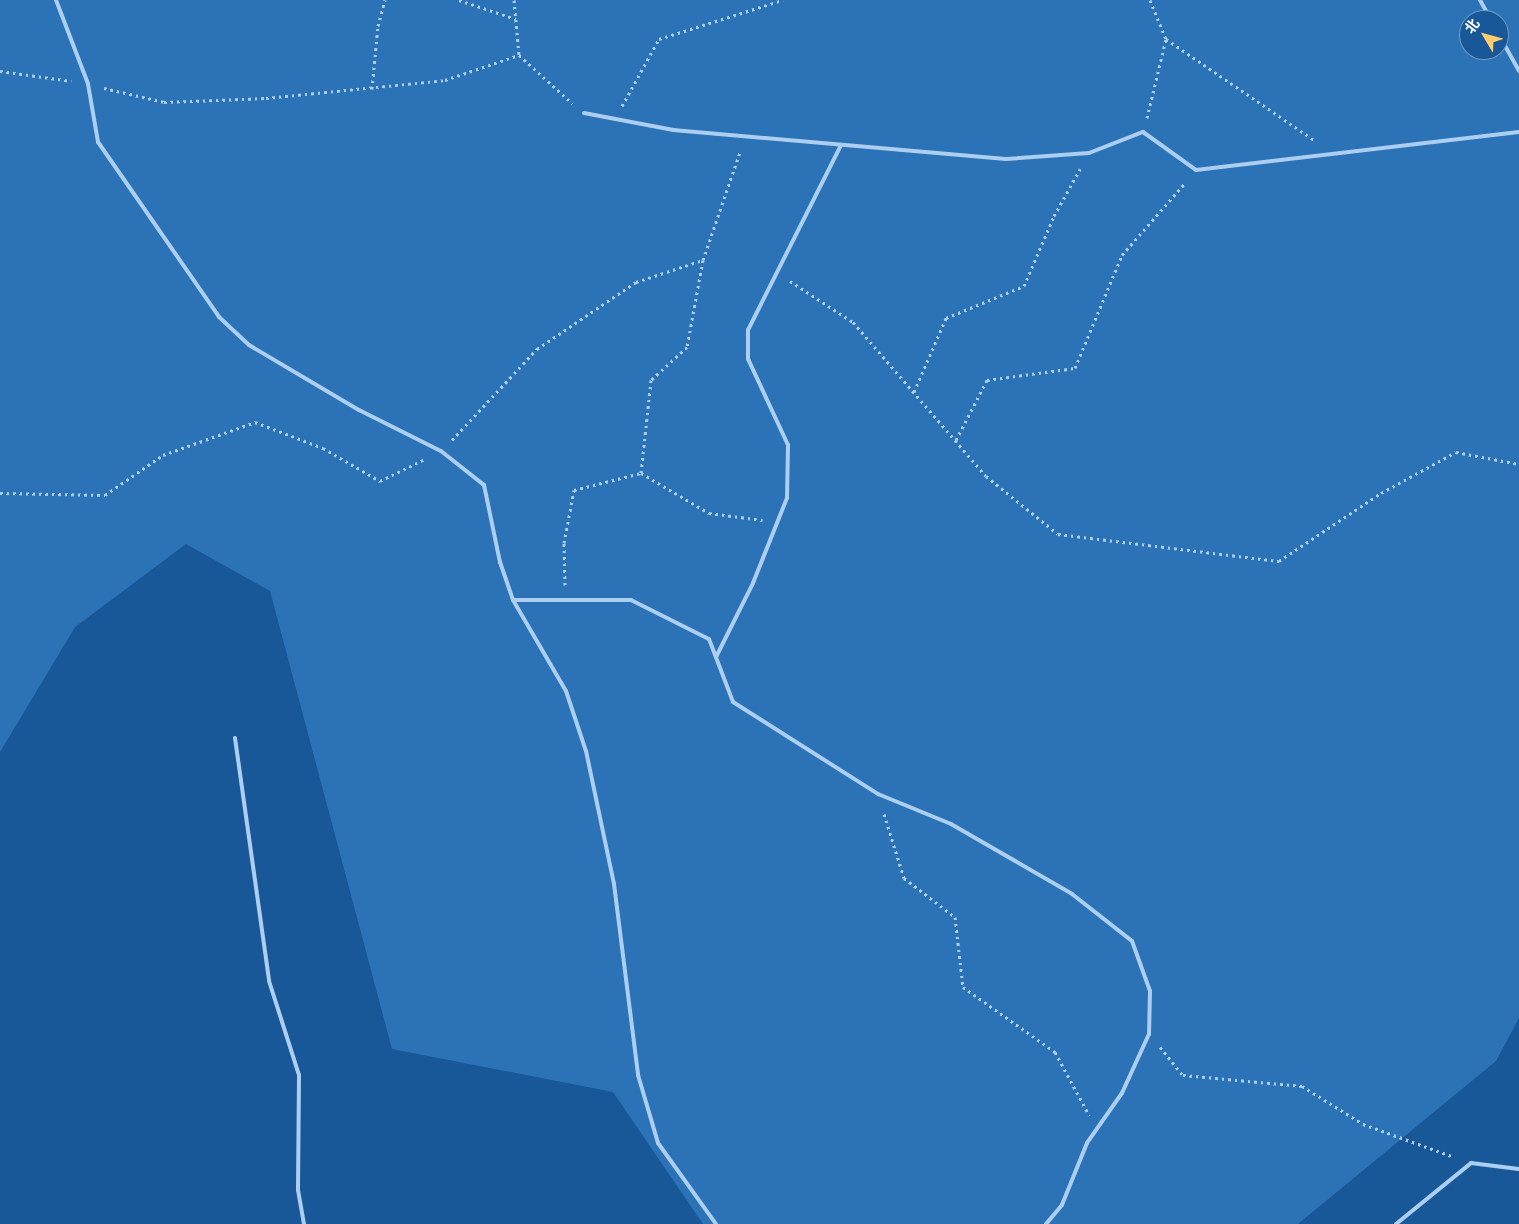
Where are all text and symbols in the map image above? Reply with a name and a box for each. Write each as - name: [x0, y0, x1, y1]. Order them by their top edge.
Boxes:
- north arrow: [1459, 10, 1509, 60]
- text: 北: [1461, 16, 1483, 37]

